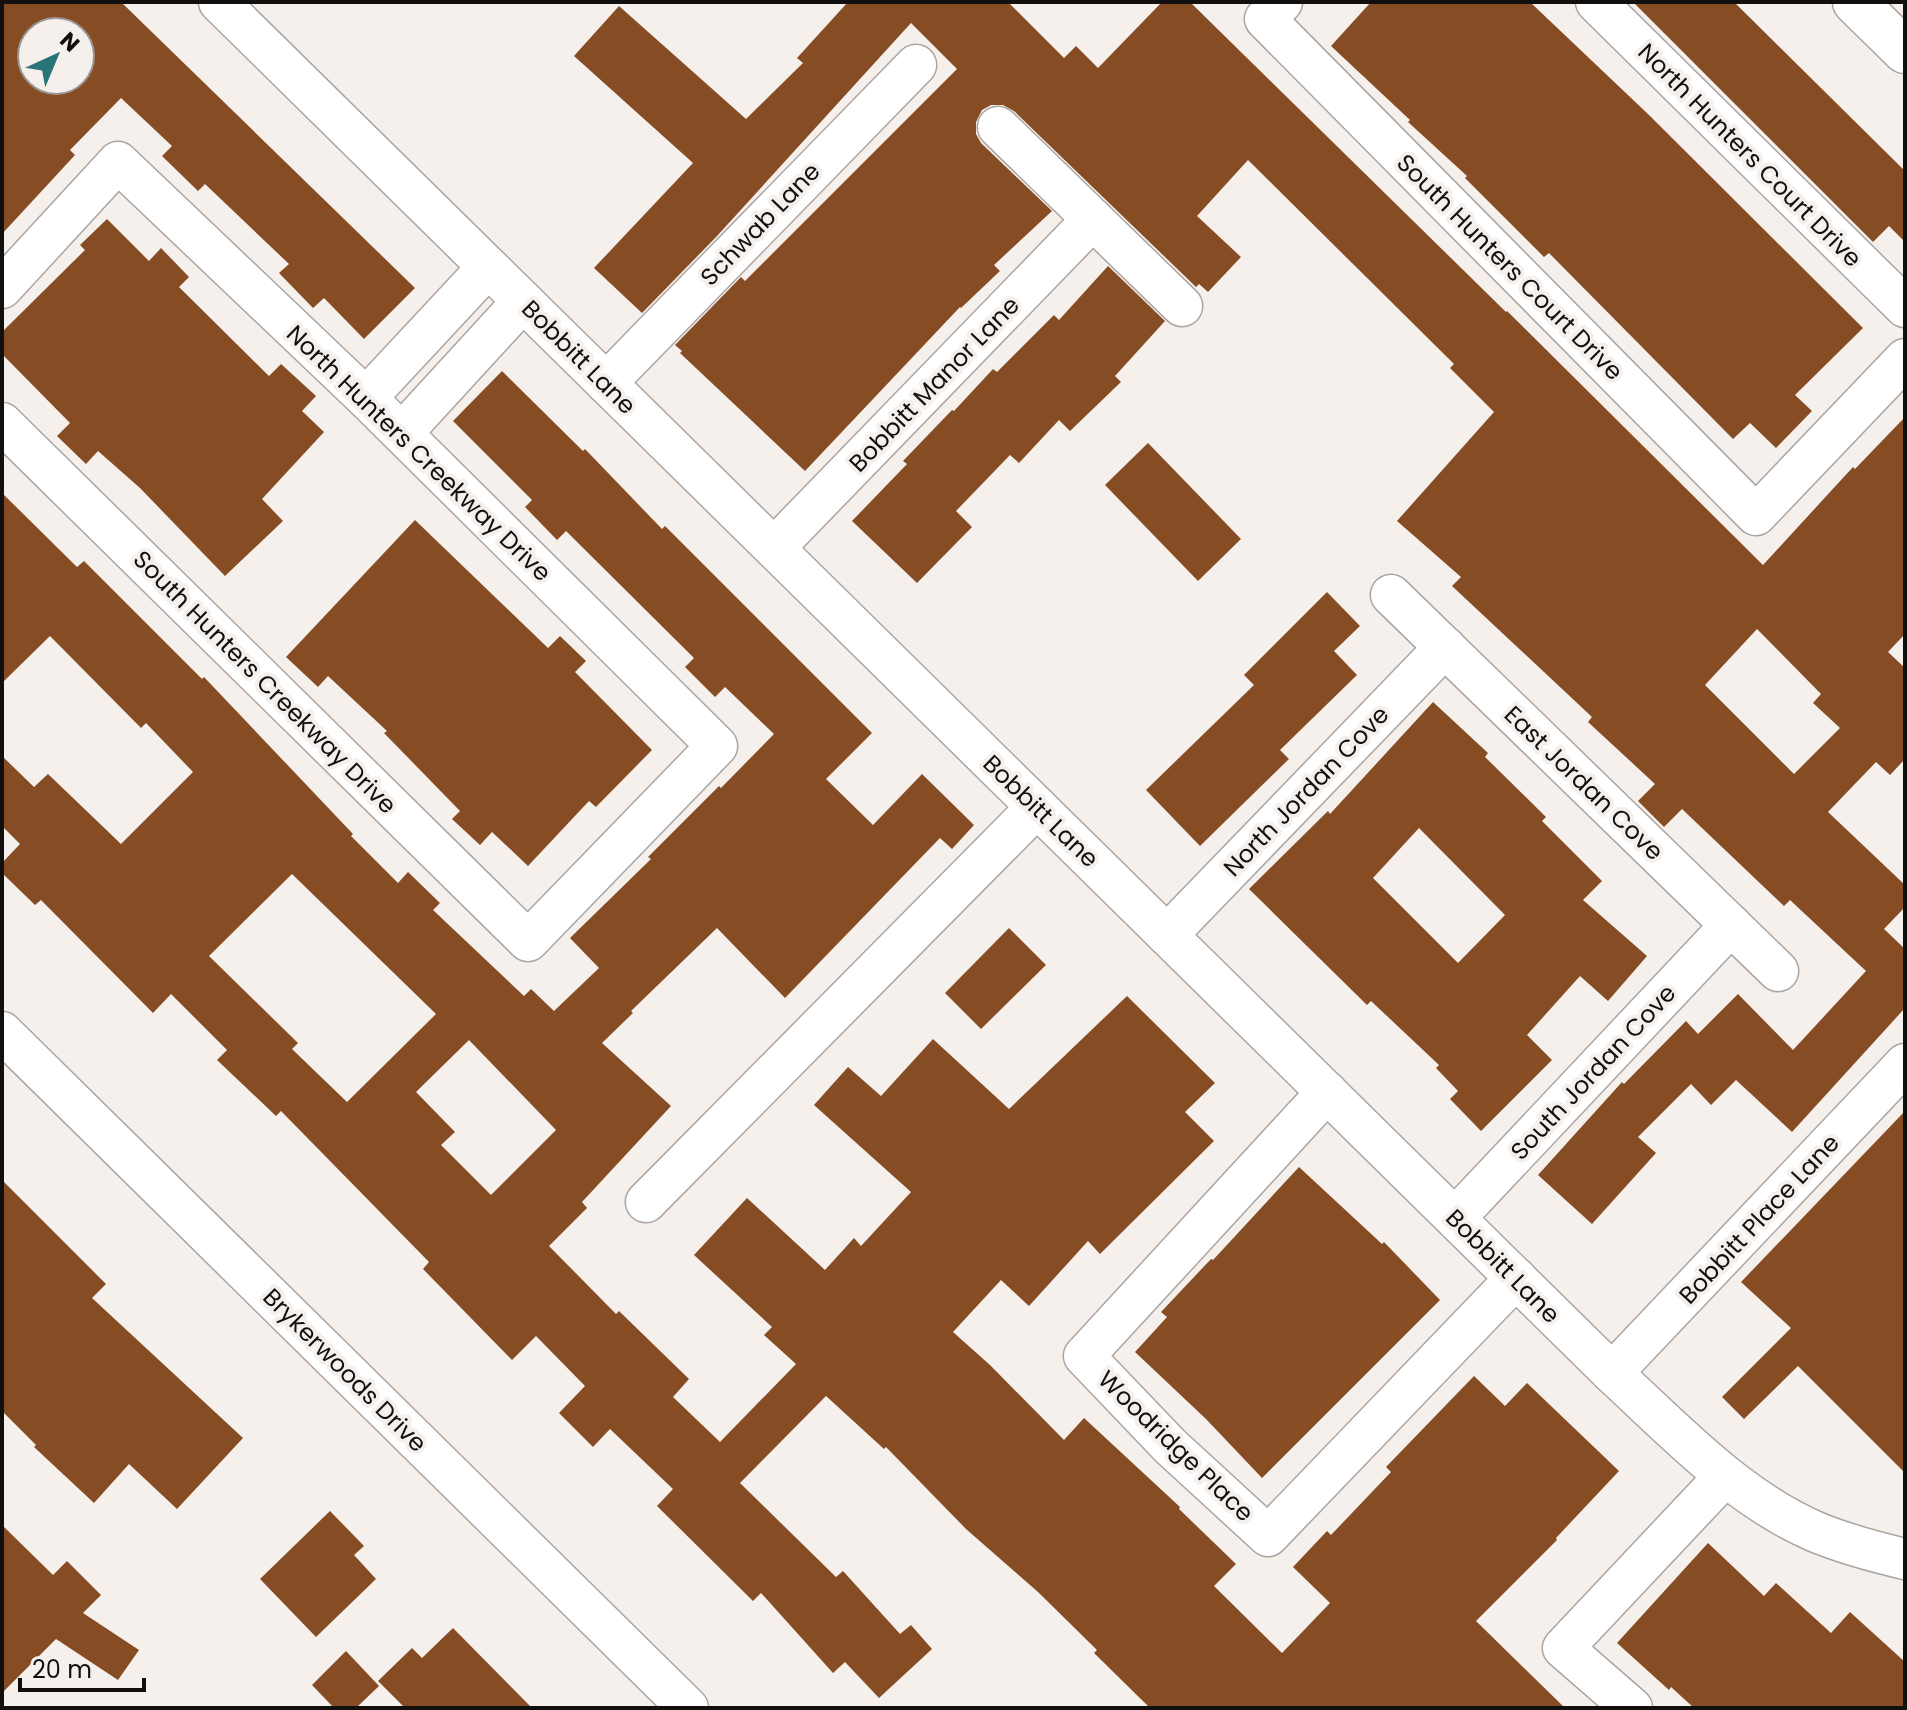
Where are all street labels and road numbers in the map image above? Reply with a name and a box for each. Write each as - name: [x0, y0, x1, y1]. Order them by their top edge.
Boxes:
- street label: North Hunters Court Drive: [1631, 36, 1869, 274]
- street label: South Hunters Court Drive: [1390, 147, 1630, 387]
- street label: Schwab Lane: [693, 155, 827, 293]
- street label: Bobbitt Manor Lane: [842, 289, 1026, 479]
- street label: Bobbitt Lane: [515, 293, 643, 421]
- street label: North Hunters Creekway Drive: [279, 317, 559, 589]
- street label: South Hunters Creekway Drive: [126, 543, 404, 821]
- street label: East Jordan Cove: [1497, 698, 1671, 868]
- street label: North Jordan Cove: [1216, 699, 1396, 883]
- street label: Bobbitt Lane: [976, 747, 1106, 875]
- street label: South Jordan Cove: [1503, 977, 1683, 1167]
- street label: Bobbitt Place Lane: [1672, 1127, 1846, 1311]
- street label: Bobbitt Lane: [1439, 1202, 1567, 1330]
- street label: Brykerwoods Drive: [256, 1281, 434, 1459]
- street label: Woodridge Place: [1091, 1363, 1261, 1529]

